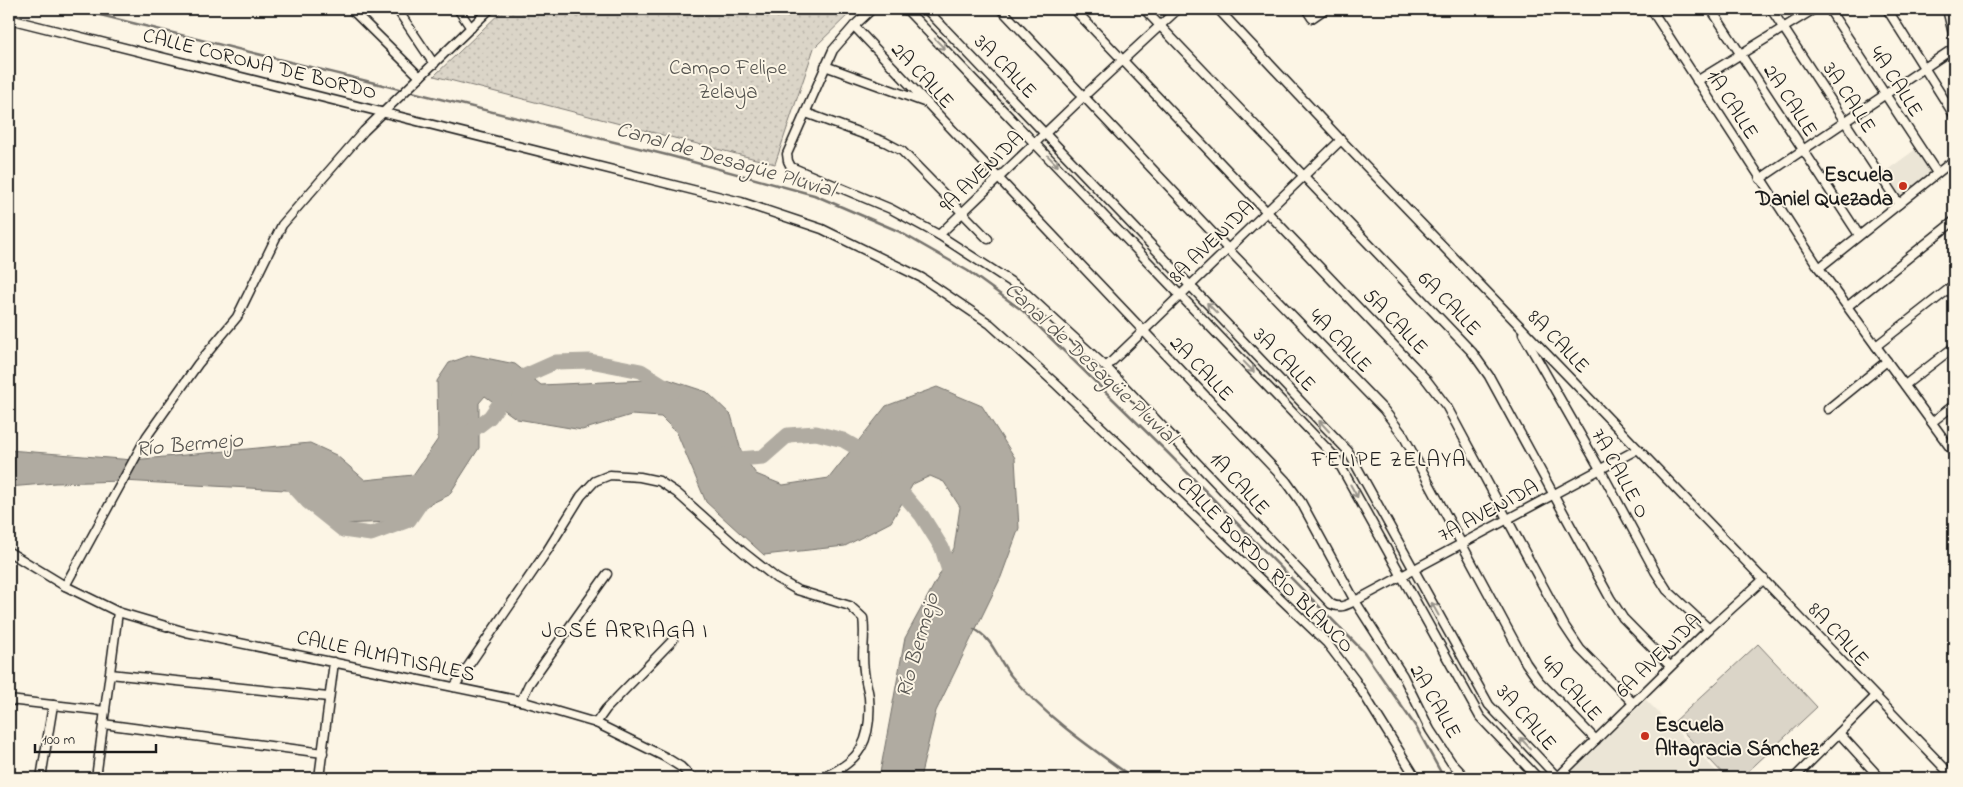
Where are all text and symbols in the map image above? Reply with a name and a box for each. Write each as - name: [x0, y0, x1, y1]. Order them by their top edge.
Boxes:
- street label: CALLE CORONA DE BORDO: [139, 21, 380, 109]
- street label: 3A CALLE: [966, 28, 1043, 106]
- street label: 2A CALLE: [883, 36, 960, 116]
- one-way arrow: [934, 38, 946, 50]
- street label: 4A CALLE: [1861, 41, 1930, 124]
- park label: Campo Felipe Zelaya: [669, 54, 788, 110]
- street label: 3A CALLE: [1814, 57, 1883, 140]
- street label: 2A CALLE: [1755, 59, 1824, 143]
- street label: 1A CALLE: [1698, 64, 1765, 146]
- water label: Canal de Desagüe Pluvial: [612, 114, 840, 208]
- street label: 9A AVENIDA: [933, 124, 1031, 221]
- one-way arrow: [1047, 154, 1059, 167]
- place label: Escuela Daniel Quezada: [1755, 161, 1893, 215]
- marker: Escuela Daniel Quezada: [1897, 180, 1909, 192]
- street label: 8A AVENIDA: [1163, 194, 1262, 291]
- street label: 6A CALLE: [1410, 265, 1487, 344]
- water label: Canal de Desagüe Pluvial: [996, 275, 1185, 455]
- street label: 5A CALLE: [1355, 282, 1434, 363]
- one-way arrow: [1206, 301, 1218, 314]
- street label: 4A CALLE: [1301, 302, 1378, 380]
- street label: 8A CALLE: [1519, 304, 1596, 381]
- street label: 3A CALLE: [1245, 321, 1322, 399]
- street label: 2A CALLE: [1162, 330, 1240, 409]
- one-way arrow: [1243, 361, 1255, 374]
- one-way arrow: [1318, 419, 1330, 432]
- street label: 7A CALLE O: [1582, 424, 1656, 524]
- water label: Río Bermejo: [134, 425, 246, 467]
- district label: FELIPE ZELAYA: [1310, 445, 1467, 477]
- street label: 1A CALLE: [1201, 446, 1276, 523]
- street label: CALLE BORDO RÍO BLANCO: [1169, 470, 1360, 661]
- street label: 7A AVENIDA: [1433, 473, 1544, 551]
- one-way arrow: [1349, 483, 1359, 497]
- water label: Río Bermejo: [889, 588, 949, 702]
- street label: 8A CALLE: [1800, 596, 1875, 674]
- one-way arrow: [1430, 601, 1440, 616]
- street label: 6A AVENIDA: [1609, 607, 1710, 706]
- district label: JOSÉ ARRIAGA I: [542, 616, 708, 648]
- street label: CALLE ALMATISALES: [294, 623, 478, 691]
- street label: 4A CALLE: [1533, 650, 1608, 729]
- street label: 2A CALLE: [1401, 659, 1468, 745]
- street label: 3A CALLE: [1488, 678, 1563, 758]
- place label: Escuela Altagracia Sánchez: [1655, 711, 1820, 767]
- scale bar: [35, 722, 156, 754]
- text: 100 m: [42, 729, 75, 751]
- marker: Escuela Altagracia Sánchez: [1639, 730, 1651, 742]
- one-way arrow: [1519, 737, 1531, 749]

